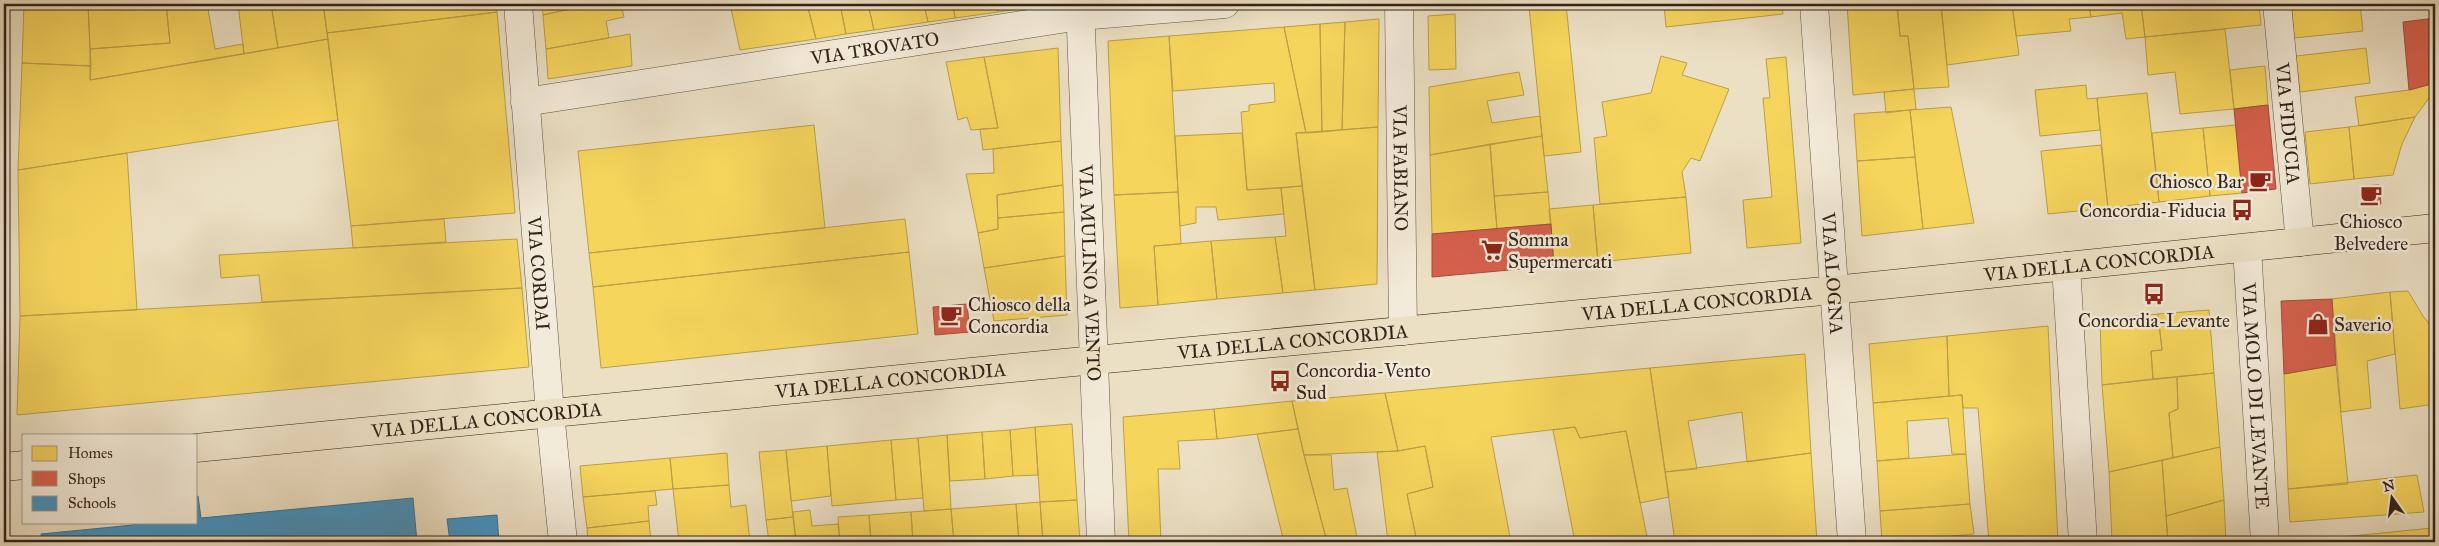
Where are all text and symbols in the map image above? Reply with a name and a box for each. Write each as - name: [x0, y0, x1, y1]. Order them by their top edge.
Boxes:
- street label: VIA TROVATO: [808, 27, 941, 70]
- street label: VIA FIDUCIA: [2271, 60, 2305, 186]
- street label: VIA FABIANO: [1388, 104, 1413, 231]
- street label: VIA MULINO A VENTO: [1074, 163, 1106, 382]
- cafe icon: Chiosco Bar: [2247, 168, 2273, 194]
- place label: Chiosco Bar: [2149, 170, 2245, 193]
- cafe icon: Chiosco Belvedere: [2358, 182, 2384, 208]
- bus stop icon: Concordia-Fiducia: [2229, 197, 2255, 223]
- place label: Concordia-Fiducia: [2079, 199, 2227, 222]
- place label: Chiosco Belvedere: [2334, 210, 2408, 255]
- street label: VIA ALOGNA: [1817, 211, 1848, 335]
- street label: VIA CORDAI: [523, 214, 554, 331]
- place label: Somma Supermercati: [1508, 228, 1612, 273]
- supermarket icon: Somma Supermercati: [1479, 237, 1505, 263]
- street label: VIA DELLA CONCORDIA: [1982, 240, 2216, 287]
- street label: VIA DELLA CONCORDIA: [1580, 281, 1814, 326]
- bus stop icon: Concordia-Levante: [2141, 281, 2167, 307]
- street label: VIA MOLO DI LEVANTE: [2237, 281, 2274, 510]
- place label: Chiosco della Concordia: [968, 293, 1072, 338]
- cafe icon: Chiosco della Concordia: [938, 302, 964, 328]
- place label: Concordia-Levante: [2078, 309, 2230, 332]
- shop icon: Saverio: [2305, 311, 2331, 337]
- place label: Saverio: [2334, 313, 2392, 336]
- street label: VIA DELLA CONCORDIA: [1175, 319, 1409, 364]
- street label: VIA DELLA CONCORDIA: [773, 358, 1007, 403]
- place label: Concordia-Vento Sud: [1296, 359, 1431, 404]
- bus stop icon: Concordia-Vento Sud: [1267, 368, 1293, 394]
- street label: VIA DELLA CONCORDIA: [369, 397, 603, 443]
- legend: [22, 434, 198, 524]
- text: Homes: [68, 444, 113, 462]
- text: Shops: [68, 470, 106, 488]
- north arrow: [2366, 474, 2416, 524]
- text: N: [2381, 476, 2397, 496]
- text: Schools: [68, 494, 116, 512]

